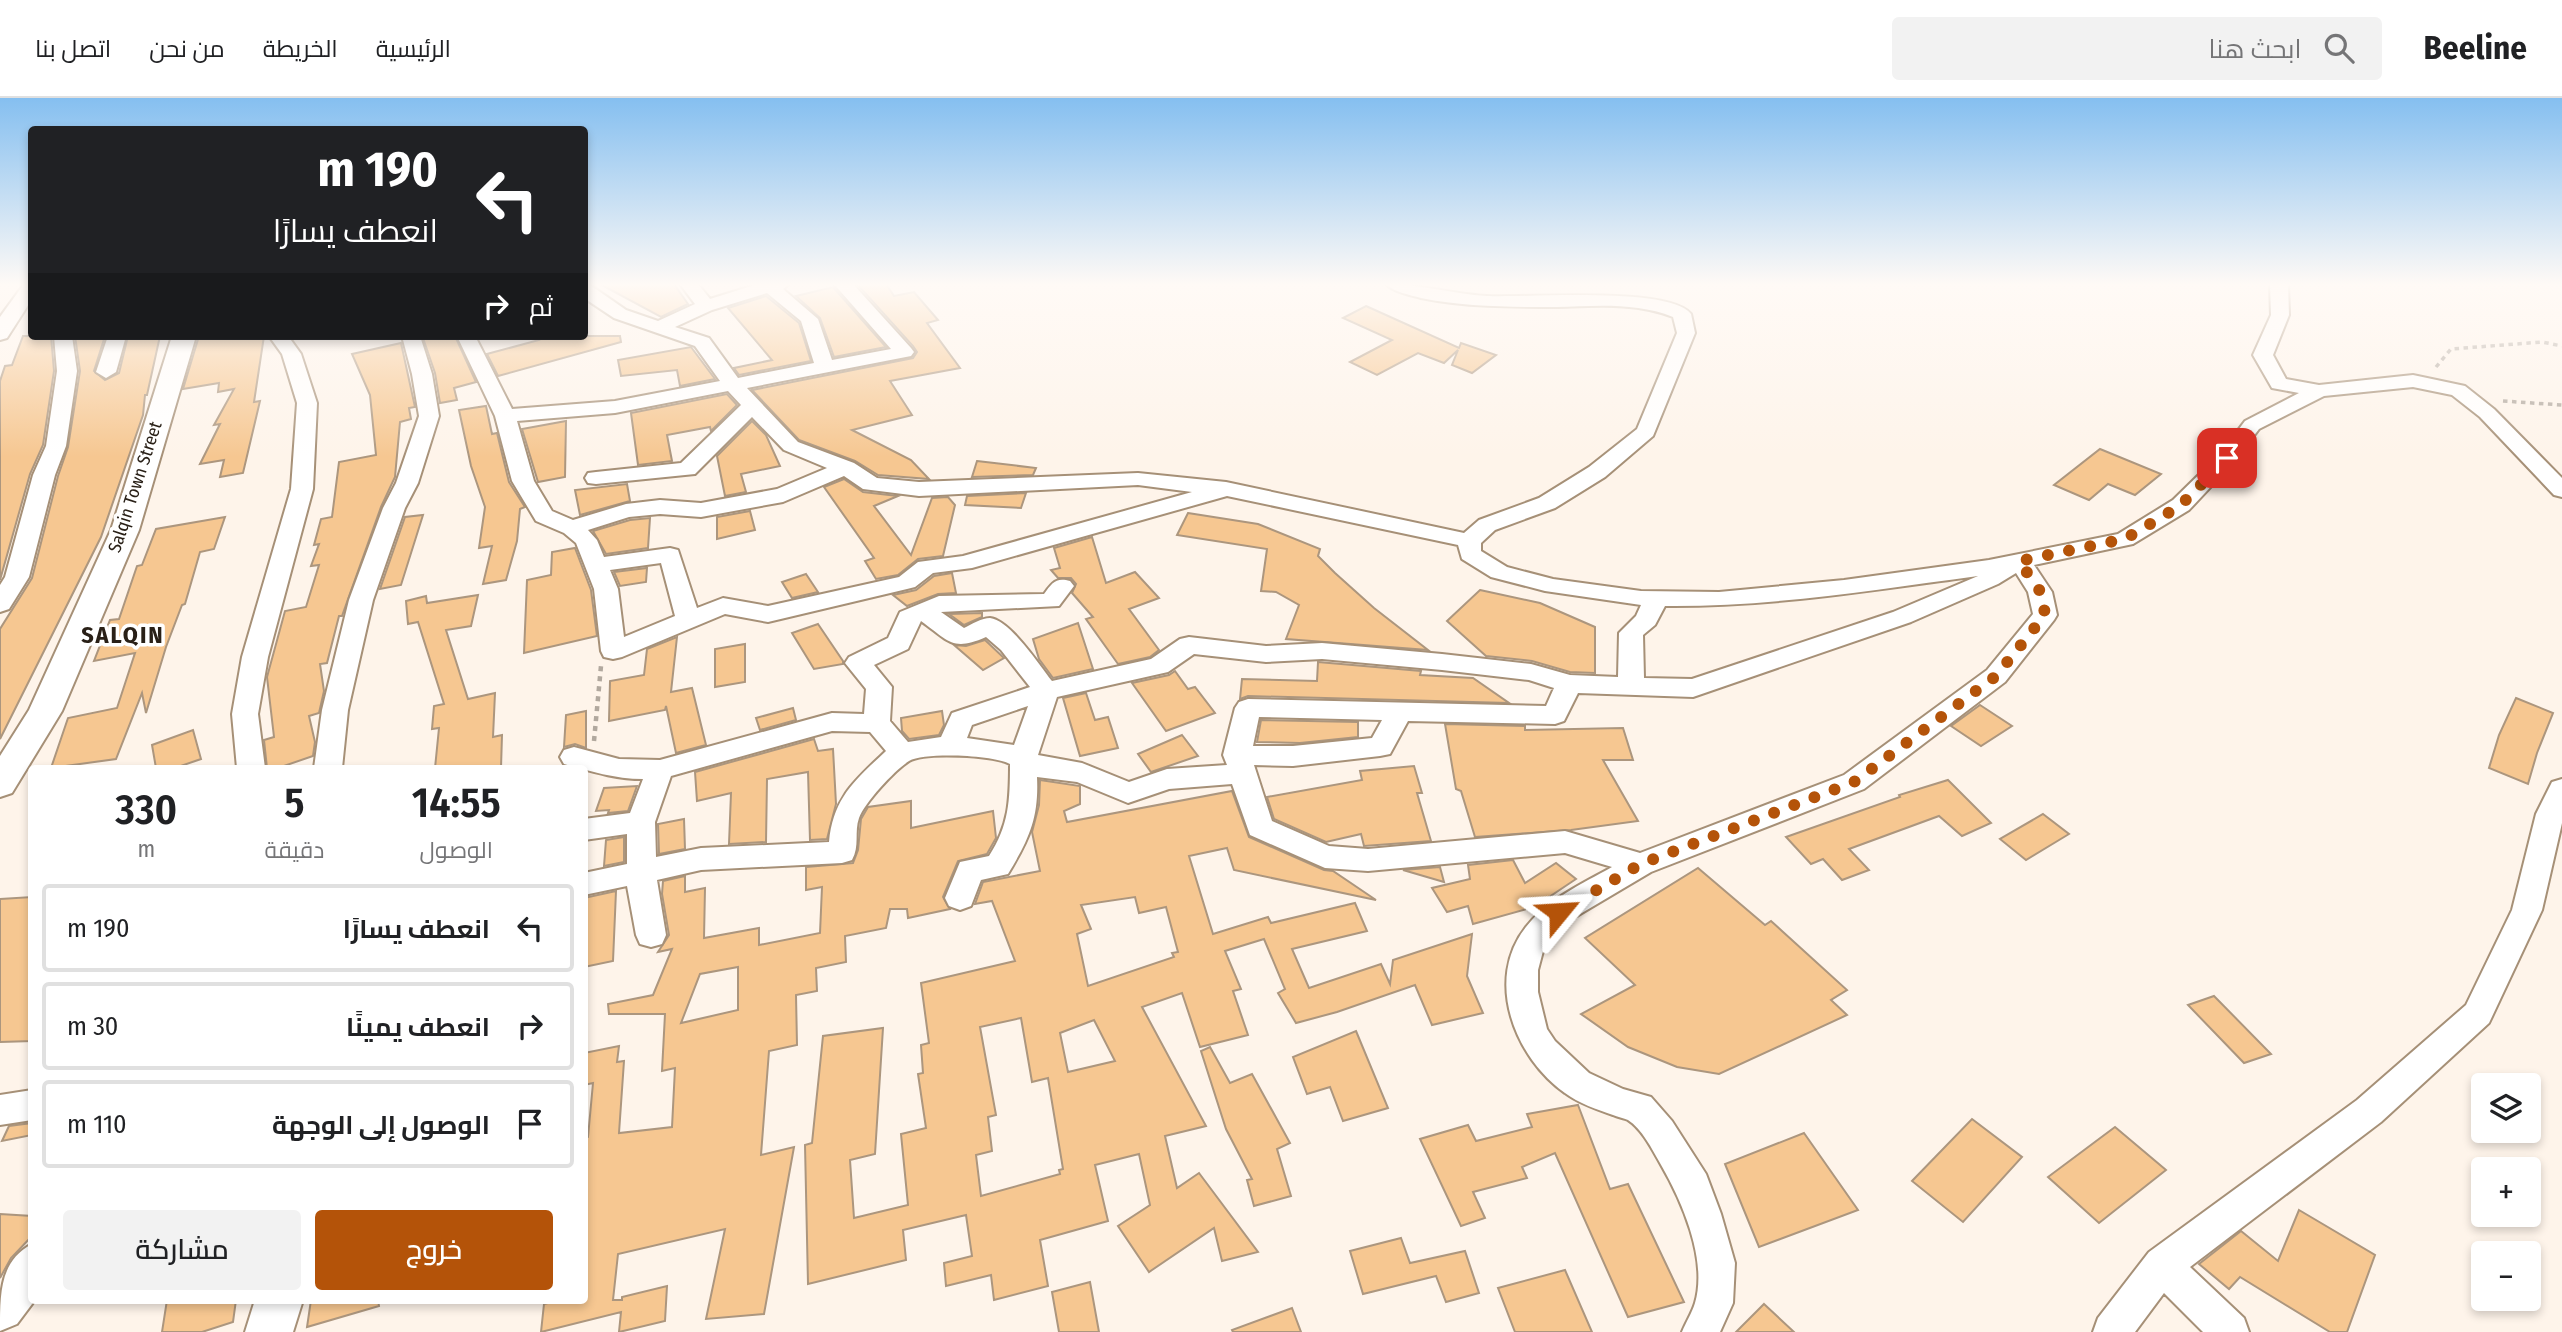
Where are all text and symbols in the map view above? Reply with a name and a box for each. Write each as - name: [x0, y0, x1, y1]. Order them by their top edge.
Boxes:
- search box: [1892, 17, 2382, 80]
- text: Beeline: [2424, 28, 2527, 68]
- icon: search: [2320, 29, 2358, 67]
- text: ابحث هنا: [2209, 34, 2302, 65]
- text: اتصل بنا: [35, 35, 111, 63]
- text: من نحن: [149, 35, 225, 63]
- text: الخريطة: [263, 35, 338, 63]
- text: الرئيسية: [376, 35, 451, 63]
- text: 190 m: [318, 140, 438, 199]
- icon: left: [462, 154, 553, 245]
- text: انعطف يسارًا: [273, 212, 438, 250]
- icon: right: [477, 287, 515, 325]
- text: ثم: [529, 292, 553, 323]
- street label: Salqin Town Street: [103, 418, 167, 555]
- pin: [2197, 428, 2257, 488]
- icon: arrive: [2208, 439, 2246, 477]
- district label: SALQIN: [81, 621, 165, 649]
- text: 5: [284, 778, 305, 828]
- text: 14:55: [412, 778, 501, 828]
- text: 330: [115, 785, 177, 835]
- text: m: [137, 835, 155, 863]
- text: دقيقة: [265, 836, 324, 864]
- text: الوصول: [420, 836, 493, 864]
- position arrow: [1522, 875, 1596, 949]
- icon: left: [511, 909, 549, 947]
- text: 190 m: [67, 913, 129, 944]
- text: انعطف يسارًا: [343, 914, 490, 945]
- icon: right: [511, 1007, 549, 1045]
- text: 30 m: [67, 1011, 118, 1042]
- text: انعطف يمينًا: [346, 1012, 490, 1043]
- map controls: [2471, 1073, 2541, 1311]
- button: layers: [2471, 1073, 2541, 1143]
- icon: arrive: [511, 1105, 549, 1143]
- text: 110 m: [67, 1109, 127, 1140]
- text: الوصول إلى الوجهة: [272, 1110, 490, 1141]
- button: +: [2471, 1157, 2541, 1227]
- button: مشاركة: [63, 1210, 301, 1290]
- button: خروج: [315, 1210, 553, 1290]
- button: −: [2471, 1241, 2541, 1311]

